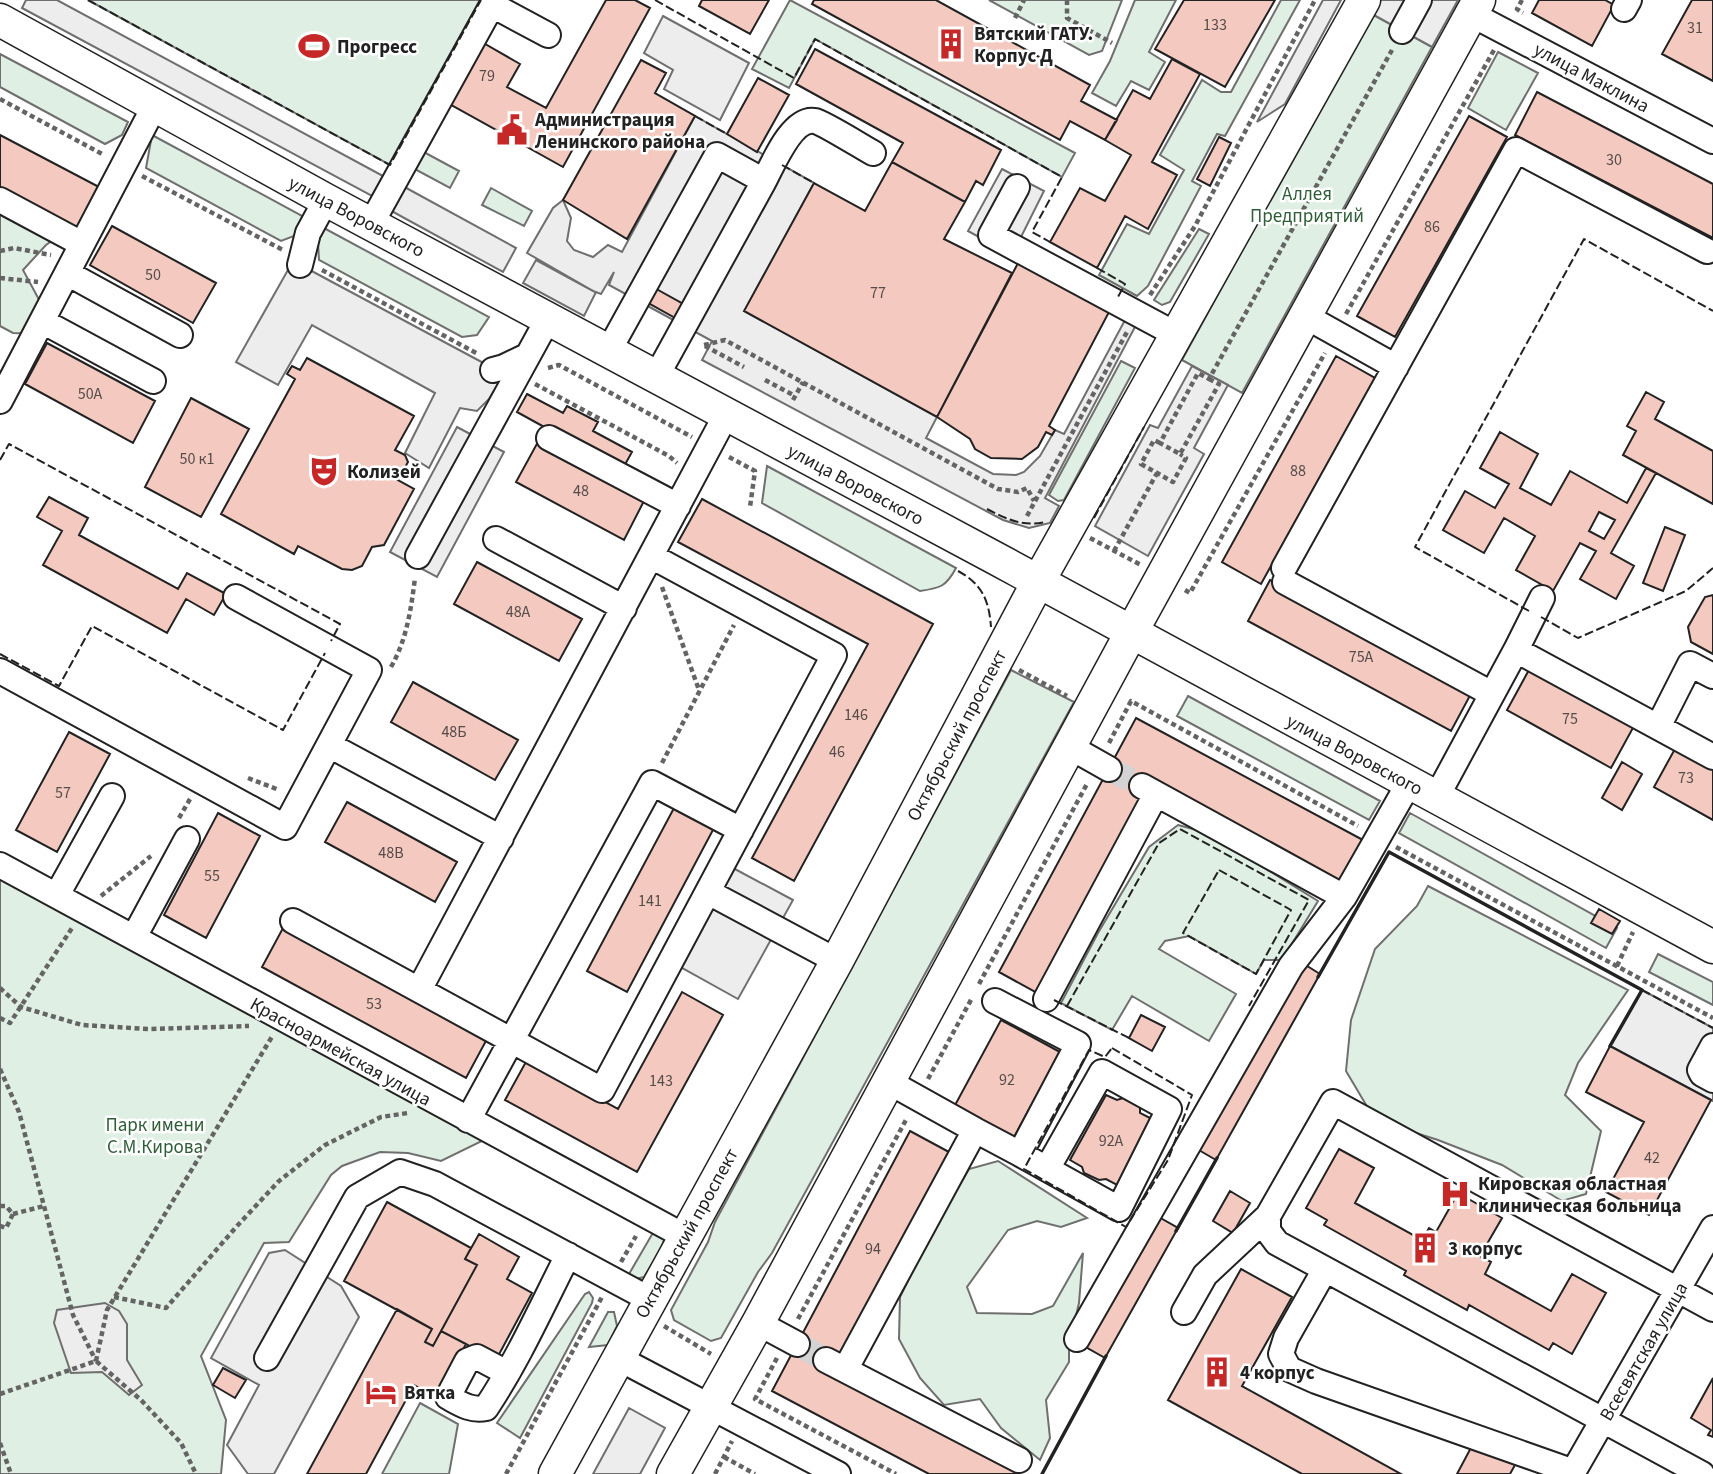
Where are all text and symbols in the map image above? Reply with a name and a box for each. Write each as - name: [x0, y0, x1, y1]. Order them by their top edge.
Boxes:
- house number: 133: [1203, 14, 1227, 36]
- house number: 31: [1687, 17, 1703, 39]
- place label: Вятский ГАТУ. Корпус Д: [974, 21, 1093, 70]
- building icon: Вятский ГАТУ. Корпус Д: [934, 27, 968, 61]
- sports icon: Прогресс: [297, 29, 331, 63]
- place label: Прогресс: [337, 34, 417, 61]
- street label: улица Маклина: [1529, 36, 1654, 120]
- house number: 79: [479, 65, 495, 87]
- place label: Администрация Ленинского района: [534, 107, 705, 156]
- public building icon: Администрация Ленинского района: [495, 113, 529, 147]
- house number: 30: [1606, 149, 1622, 171]
- street label: улица Воровского: [283, 170, 429, 265]
- park label: Аллея Предприятий: [1250, 181, 1364, 230]
- house number: 86: [1424, 216, 1440, 238]
- house number: 50: [145, 264, 161, 286]
- house number: 77: [870, 282, 886, 304]
- house number: 50А: [78, 383, 103, 405]
- street label: улица Воровского: [782, 438, 928, 533]
- house number: 50 к1: [180, 448, 215, 470]
- theatre icon: Колизей: [307, 454, 341, 488]
- place label: Колизей: [347, 459, 421, 486]
- house number: 88: [1290, 460, 1306, 482]
- house number: 48: [573, 480, 589, 502]
- house number: 48А: [506, 601, 531, 623]
- street label: Октябрьский проспект: [901, 645, 1014, 826]
- house number: 75А: [1349, 646, 1374, 668]
- house number: 146: [844, 704, 868, 726]
- street label: улица Воровского: [1281, 708, 1427, 803]
- house number: 75: [1562, 708, 1578, 730]
- house number: 48Б: [441, 721, 467, 743]
- house number: 46: [829, 741, 845, 763]
- house number: 73: [1678, 767, 1694, 789]
- house number: 57: [55, 782, 71, 804]
- house number: 48В: [378, 842, 404, 864]
- house number: 55: [204, 865, 220, 887]
- house number: 141: [638, 890, 662, 912]
- street label: Красноармейская улица: [245, 991, 436, 1113]
- house number: 53: [366, 993, 382, 1015]
- house number: 92: [999, 1069, 1015, 1091]
- house number: 143: [649, 1070, 673, 1092]
- park label: Парк имени С.М.Кирова: [105, 1112, 205, 1161]
- house number: 92А: [1099, 1130, 1124, 1152]
- street label: Октябрьский проспект: [629, 1144, 746, 1324]
- house number: 42: [1644, 1147, 1660, 1169]
- place label: Кировская областная клиническая больница: [1478, 1171, 1682, 1220]
- hospital icon: Кировская областная клиническая больница: [1438, 1177, 1472, 1211]
- building icon: 3 корпус: [1408, 1231, 1442, 1265]
- place label: 3 корпус: [1448, 1236, 1523, 1263]
- house number: 94: [865, 1238, 881, 1260]
- street label: Всесвятская улица: [1594, 1277, 1695, 1426]
- building icon: 4 корпус: [1200, 1355, 1234, 1389]
- place label: 4 корпус: [1240, 1360, 1315, 1387]
- hotel icon: Вятка: [364, 1375, 398, 1409]
- place label: Вятка: [404, 1380, 455, 1407]

